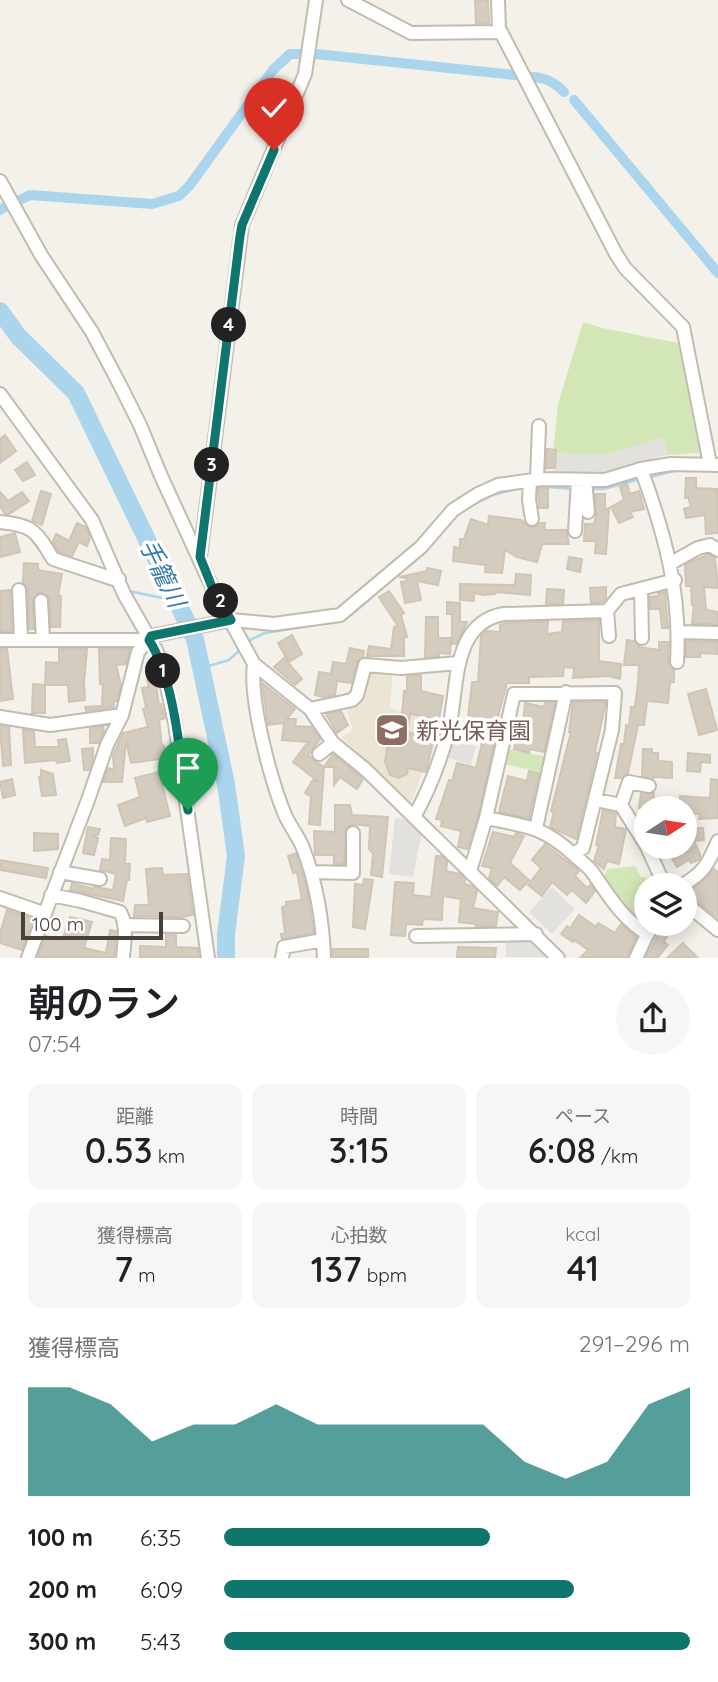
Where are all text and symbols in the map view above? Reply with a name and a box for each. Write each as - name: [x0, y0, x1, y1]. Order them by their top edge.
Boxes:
- pin: [244, 78, 304, 150]
- icon: check: [255, 89, 293, 127]
- pin: 4: [212, 308, 246, 342]
- text: 4: [223, 312, 234, 336]
- pin: 3: [194, 448, 230, 482]
- text: 3: [206, 452, 217, 476]
- water label: 手籠川: [134, 534, 194, 615]
- pin: 2: [204, 584, 238, 618]
- text: 2: [215, 588, 226, 612]
- pin: 1: [146, 654, 180, 688]
- text: 1: [159, 658, 166, 682]
- school or university icon: 新光保育園: [373, 711, 411, 749]
- place label: 新光保育園: [416, 716, 531, 745]
- pin: [158, 738, 218, 810]
- icon: arrive: [169, 749, 207, 787]
- north arrow: [634, 796, 696, 859]
- map controls: [634, 796, 697, 936]
- button: layers: [634, 873, 697, 936]
- scale bar: [21, 908, 163, 940]
- text: 100 m: [32, 912, 84, 936]
- text: 朝のラン: [28, 979, 180, 1027]
- button: share: [616, 981, 690, 1055]
- text: 07:54: [28, 1029, 81, 1058]
- text: 距離: [116, 1104, 154, 1128]
- text: 時間: [340, 1104, 378, 1128]
- text: ペース: [555, 1104, 611, 1128]
- text: 0.53: [85, 1128, 152, 1172]
- text: 3:15: [329, 1128, 389, 1172]
- text: 6:08: [528, 1128, 596, 1172]
- text: km: [152, 1144, 185, 1168]
- text: /km: [596, 1144, 638, 1168]
- text: kcal: [565, 1222, 601, 1246]
- text: 獲得標高: [97, 1223, 173, 1247]
- text: 心拍数: [330, 1223, 388, 1247]
- text: 41: [567, 1246, 599, 1290]
- text: 7: [114, 1247, 133, 1291]
- text: 137: [311, 1247, 362, 1291]
- text: m: [133, 1263, 156, 1287]
- text: bpm: [362, 1263, 407, 1287]
- text: 291–296 m: [579, 1329, 690, 1358]
- text: 獲得標高: [28, 1333, 120, 1362]
- text: 100 m: [28, 1523, 93, 1552]
- text: 6:35: [140, 1523, 181, 1552]
- text: 200 m: [28, 1575, 97, 1604]
- text: 6:09: [140, 1575, 183, 1604]
- text: 300 m: [28, 1627, 96, 1656]
- text: 5:43: [140, 1627, 181, 1656]

